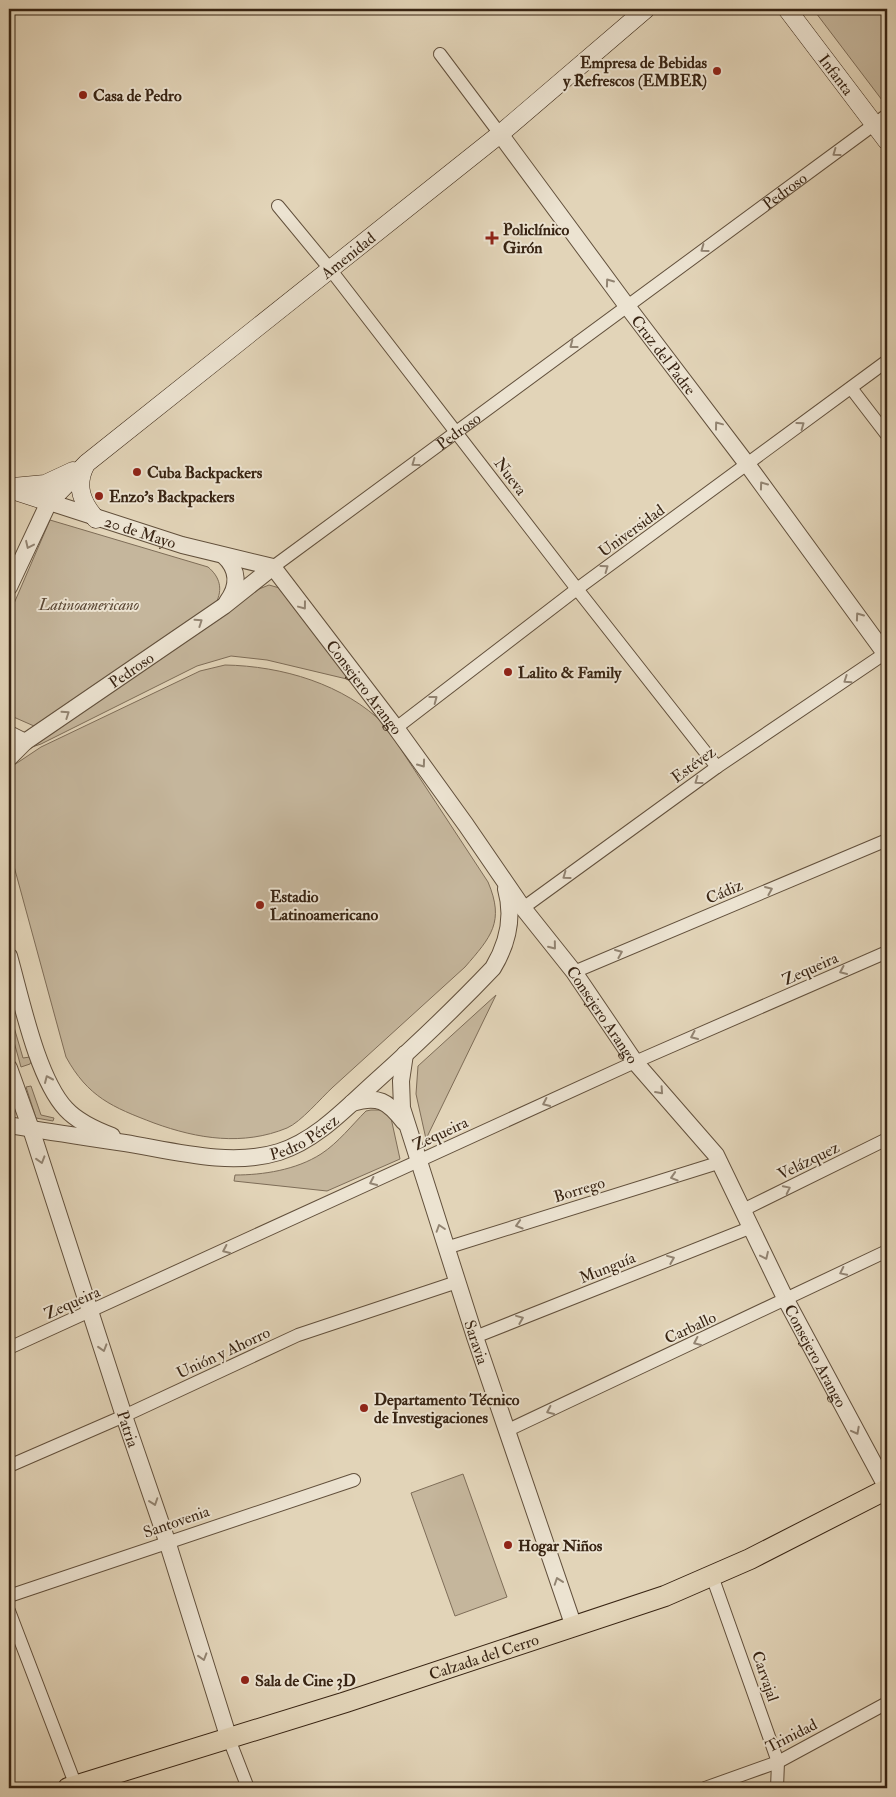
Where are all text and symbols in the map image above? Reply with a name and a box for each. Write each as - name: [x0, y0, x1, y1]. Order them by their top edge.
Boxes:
- street label: Infanta: [814, 50, 858, 100]
- place label: Empresa de Bebidas y Refrescos (EMBER): [562, 53, 708, 92]
- marker: Empresa de Bebidas y Refrescos (EMBER): [711, 65, 723, 77]
- place label: Casa de Pedro: [93, 86, 182, 106]
- marker: Casa de Pedro: [77, 89, 89, 101]
- one-way arrow: [832, 147, 842, 156]
- street label: Pedroso: [759, 168, 811, 214]
- place label: Policlínico Girón: [503, 220, 569, 258]
- street label: Amenidad: [316, 228, 380, 284]
- marker: Policlínico Girón: [485, 231, 499, 245]
- one-way arrow: [700, 243, 710, 252]
- one-way arrow: [606, 278, 615, 288]
- street label: Cruz del Padre: [627, 311, 700, 399]
- one-way arrow: [570, 339, 579, 348]
- street label: Pedroso: [433, 408, 485, 454]
- one-way arrow: [715, 421, 724, 431]
- one-way arrow: [795, 422, 805, 431]
- street label: Nueva: [489, 454, 531, 500]
- one-way arrow: [411, 457, 421, 466]
- place label: Cuba Backpackers: [147, 463, 263, 484]
- marker: Cuba Backpackers: [131, 466, 143, 478]
- one-way arrow: [760, 481, 769, 491]
- place label: Enzo's Backpackers: [109, 487, 235, 508]
- marker: Enzo's Backpackers: [93, 490, 105, 502]
- street label: Universidad: [595, 500, 669, 561]
- street label: 20 de Mayo: [102, 512, 179, 554]
- one-way arrow: [24, 540, 35, 549]
- one-way arrow: [600, 565, 609, 575]
- park label: Latinoamericano: [38, 595, 140, 615]
- one-way arrow: [297, 600, 306, 610]
- one-way arrow: [856, 612, 865, 622]
- one-way arrow: [194, 619, 203, 629]
- street label: Consejero Arango: [321, 636, 407, 739]
- street label: Pedroso: [105, 648, 158, 693]
- place label: Lalito & Family: [518, 663, 622, 684]
- marker: Lalito & Family: [502, 666, 514, 678]
- one-way arrow: [843, 674, 853, 683]
- one-way arrow: [428, 696, 437, 704]
- one-way arrow: [60, 711, 69, 721]
- street label: Estévez: [667, 742, 720, 788]
- one-way arrow: [416, 758, 424, 767]
- one-way arrow: [695, 775, 704, 783]
- one-way arrow: [562, 870, 572, 879]
- street label: Cádiz: [703, 875, 746, 909]
- one-way arrow: [764, 886, 772, 896]
- place label: Estadio Latinoamericano: [270, 887, 379, 925]
- marker: Estadio Latinoamericano: [254, 899, 266, 911]
- one-way arrow: [548, 940, 556, 949]
- street label: Zequeira: [779, 948, 842, 990]
- one-way arrow: [614, 949, 623, 960]
- street label: Consejero Arango: [562, 962, 642, 1068]
- one-way arrow: [839, 965, 848, 976]
- one-way arrow: [690, 1030, 699, 1041]
- one-way arrow: [43, 1075, 54, 1084]
- one-way arrow: [654, 1085, 663, 1094]
- one-way arrow: [542, 1097, 551, 1107]
- street label: Pedro Pérez: [268, 1110, 343, 1165]
- street label: Zequeira: [410, 1112, 472, 1155]
- street label: Velázquez: [774, 1137, 843, 1184]
- one-way arrow: [35, 1156, 45, 1164]
- one-way arrow: [670, 1171, 679, 1181]
- street label: Borrego: [551, 1173, 608, 1207]
- one-way arrow: [370, 1175, 379, 1185]
- one-way arrow: [782, 1184, 791, 1195]
- one-way arrow: [515, 1220, 524, 1230]
- one-way arrow: [435, 1224, 445, 1232]
- one-way arrow: [222, 1243, 231, 1254]
- street label: Munguía: [576, 1247, 639, 1288]
- one-way arrow: [759, 1251, 769, 1260]
- one-way arrow: [666, 1255, 675, 1265]
- one-way arrow: [840, 1266, 849, 1276]
- street label: Zequeira: [41, 1282, 104, 1324]
- street label: Consejero Arango: [779, 1301, 851, 1411]
- street label: Carballo: [662, 1307, 720, 1348]
- one-way arrow: [515, 1315, 524, 1325]
- street label: Saravia: [459, 1318, 493, 1368]
- street label: Unión y Ahorro: [173, 1322, 274, 1383]
- one-way arrow: [693, 1335, 702, 1346]
- one-way arrow: [97, 1343, 107, 1351]
- place label: Departamento Técnico de Investigaciones: [374, 1390, 520, 1429]
- marker: Departamento Técnico de Investigaciones: [358, 1402, 370, 1414]
- one-way arrow: [546, 1404, 555, 1414]
- street label: Patria: [112, 1408, 143, 1450]
- one-way arrow: [849, 1426, 859, 1435]
- one-way arrow: [148, 1497, 158, 1506]
- street label: Santovenia: [141, 1501, 213, 1543]
- place label: Hogar Niños: [518, 1536, 603, 1557]
- marker: Hogar Niños: [502, 1539, 514, 1551]
- one-way arrow: [554, 1577, 564, 1585]
- street label: Calzada del Cerro: [426, 1630, 542, 1685]
- street label: Carvajal: [747, 1648, 783, 1704]
- one-way arrow: [197, 1652, 207, 1661]
- place label: Sala de Cine 3D: [255, 1671, 356, 1691]
- marker: Sala de Cine 3D: [239, 1674, 251, 1686]
- street label: Trinidad: [762, 1714, 821, 1757]

